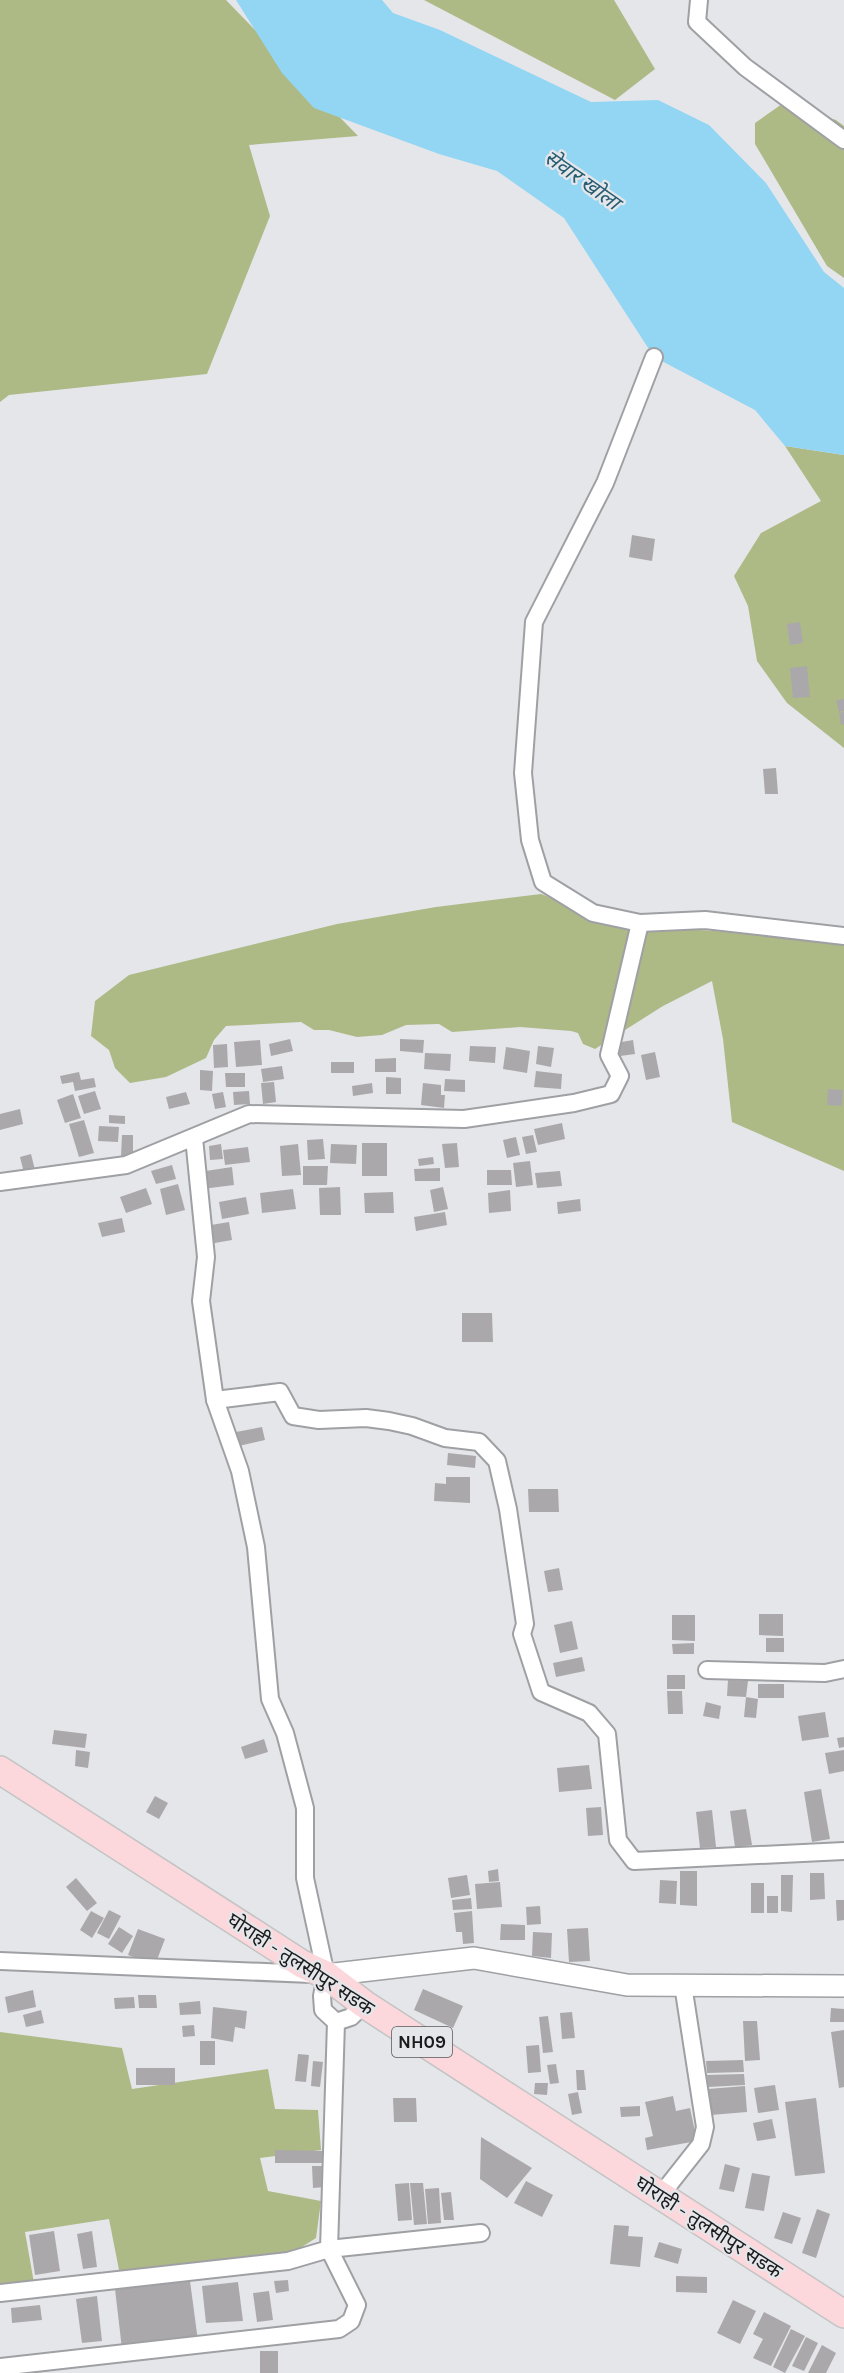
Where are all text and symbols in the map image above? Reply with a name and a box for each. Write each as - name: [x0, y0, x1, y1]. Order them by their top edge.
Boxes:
- water label: सेवार खोला: [540, 145, 627, 217]
- street label: घोराही - तुलसीपुर सडक: [223, 1908, 379, 2022]
- road number: NH09: [392, 2027, 452, 2057]
- street label: घोराही - तुलसीपुर सडक: [631, 2171, 787, 2285]

